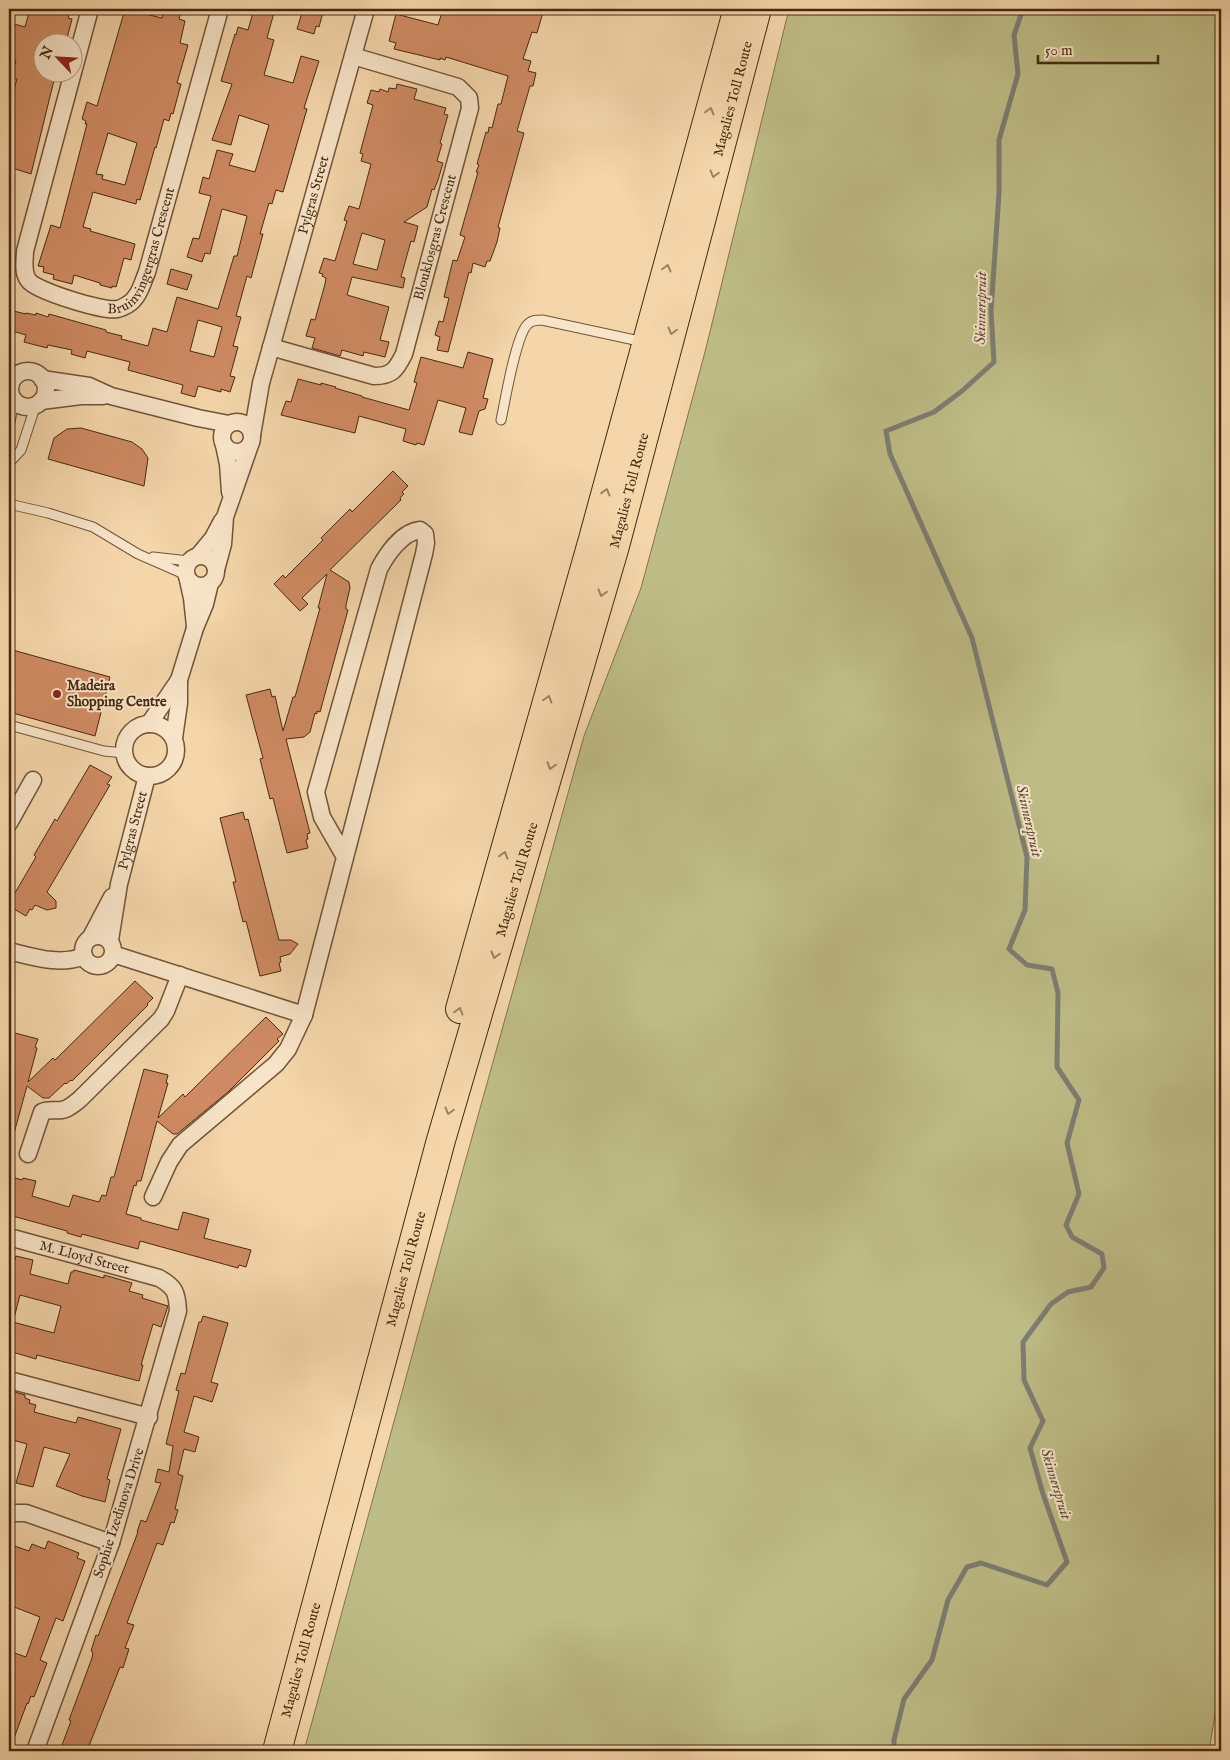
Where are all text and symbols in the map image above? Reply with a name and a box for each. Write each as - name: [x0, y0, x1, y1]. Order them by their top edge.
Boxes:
- north arrow: [32, 32, 82, 82]
- scale bar: [1038, 32, 1158, 64]
- street label: Magalies Toll Route: [709, 39, 757, 159]
- text: 50 m: [1045, 41, 1073, 60]
- text: N: [36, 44, 58, 63]
- one-way arrow: [704, 106, 715, 115]
- street label: Pylgras Street: [294, 154, 333, 236]
- one-way arrow: [709, 170, 719, 178]
- street label: Blouklosgras Crescent: [410, 172, 461, 302]
- street label: Bruinvingergras Crescent: [107, 185, 179, 318]
- one-way arrow: [661, 263, 672, 272]
- water label: Skinnerspruit: [971, 270, 991, 345]
- one-way arrow: [667, 327, 678, 336]
- street label: Magalies Toll Route: [606, 430, 654, 550]
- one-way arrow: [600, 488, 611, 496]
- one-way arrow: [597, 589, 607, 597]
- place label: Madeira Shopping Centre: [67, 677, 167, 711]
- marker: Madeira Shopping Centre: [51, 688, 63, 700]
- one-way arrow: [542, 694, 553, 703]
- one-way arrow: [546, 761, 556, 770]
- water label: Skinnerspruit: [1011, 783, 1047, 860]
- street label: Pylgras Street: [114, 789, 152, 872]
- street label: Magalies Toll Route: [492, 820, 543, 939]
- one-way arrow: [498, 851, 508, 860]
- one-way arrow: [491, 951, 501, 959]
- one-way arrow: [454, 1008, 464, 1016]
- one-way arrow: [445, 1107, 455, 1115]
- street label: Magalies Toll Route: [382, 1209, 431, 1329]
- street label: M. Lloyd Street: [37, 1237, 131, 1278]
- street label: Sophie Izedinova Drive: [89, 1445, 149, 1580]
- water label: Skinnerspruit: [1036, 1446, 1076, 1523]
- street label: Magalies Toll Route: [277, 1600, 326, 1720]

